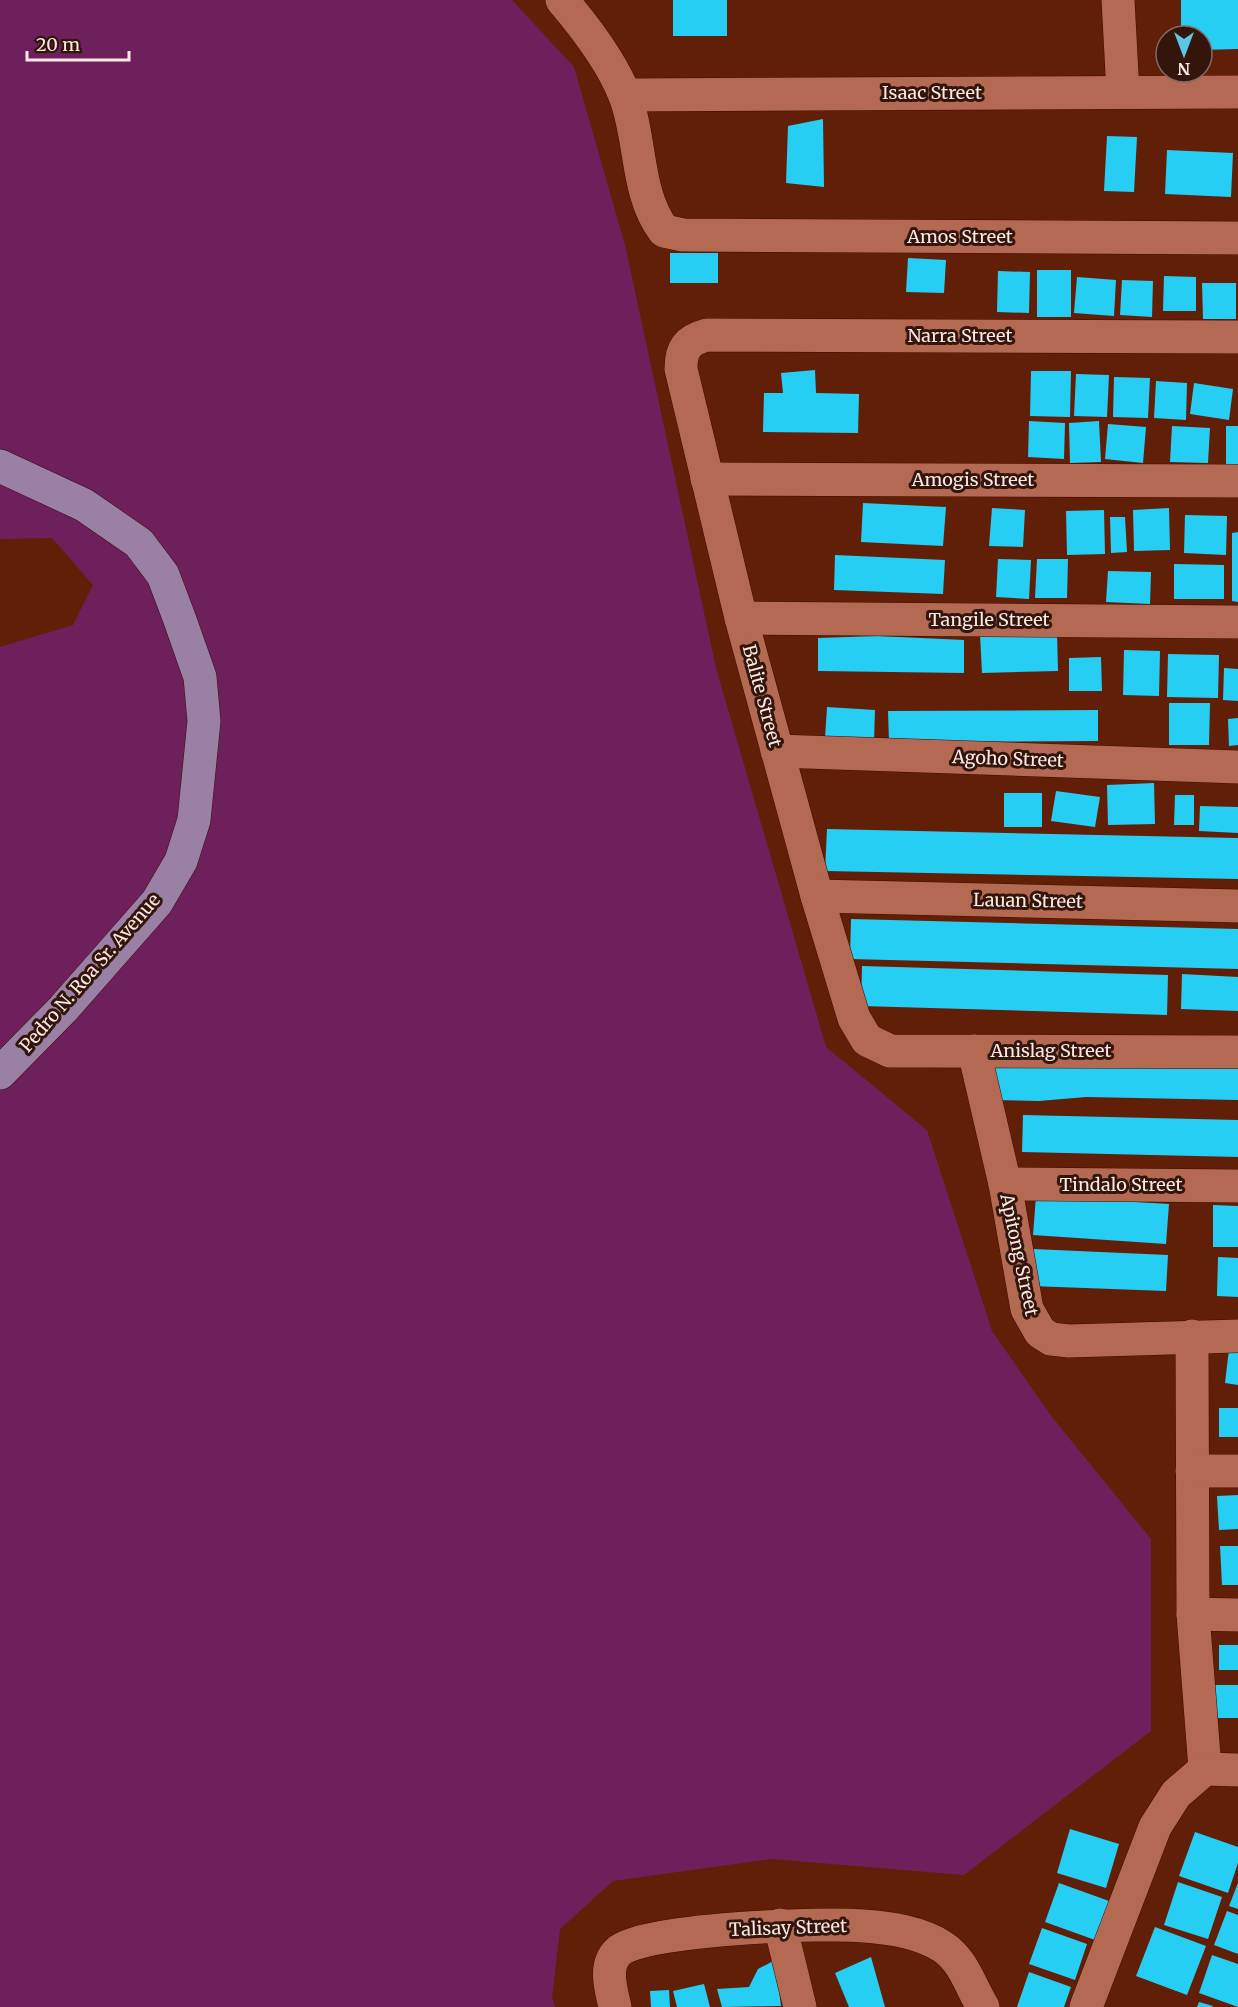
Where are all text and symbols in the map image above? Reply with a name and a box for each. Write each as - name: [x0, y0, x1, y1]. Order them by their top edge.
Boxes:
- scale bar: [27, 24, 129, 62]
- north arrow: [1154, 24, 1214, 84]
- text: 20 m: [36, 33, 80, 56]
- text: N: [1177, 59, 1190, 79]
- street label: Isaac Street: [882, 81, 982, 104]
- street label: Amos Street: [906, 225, 1013, 248]
- street label: Narra Street: [908, 324, 1012, 347]
- street label: Amogis Street: [911, 468, 1034, 491]
- street label: Tangile Street: [928, 608, 1050, 631]
- street label: Balite Street: [738, 642, 787, 750]
- street label: Agoho Street: [951, 745, 1064, 772]
- street label: Lauan Street: [973, 888, 1083, 913]
- street label: Pedro N. Roa Sr. Avenue: [14, 889, 165, 1057]
- street label: Anislag Street: [990, 1039, 1111, 1062]
- street label: Tindalo Street: [1060, 1173, 1182, 1196]
- street label: Apitong Street: [995, 1191, 1044, 1318]
- street label: Talisay Street: [729, 1914, 847, 1941]

